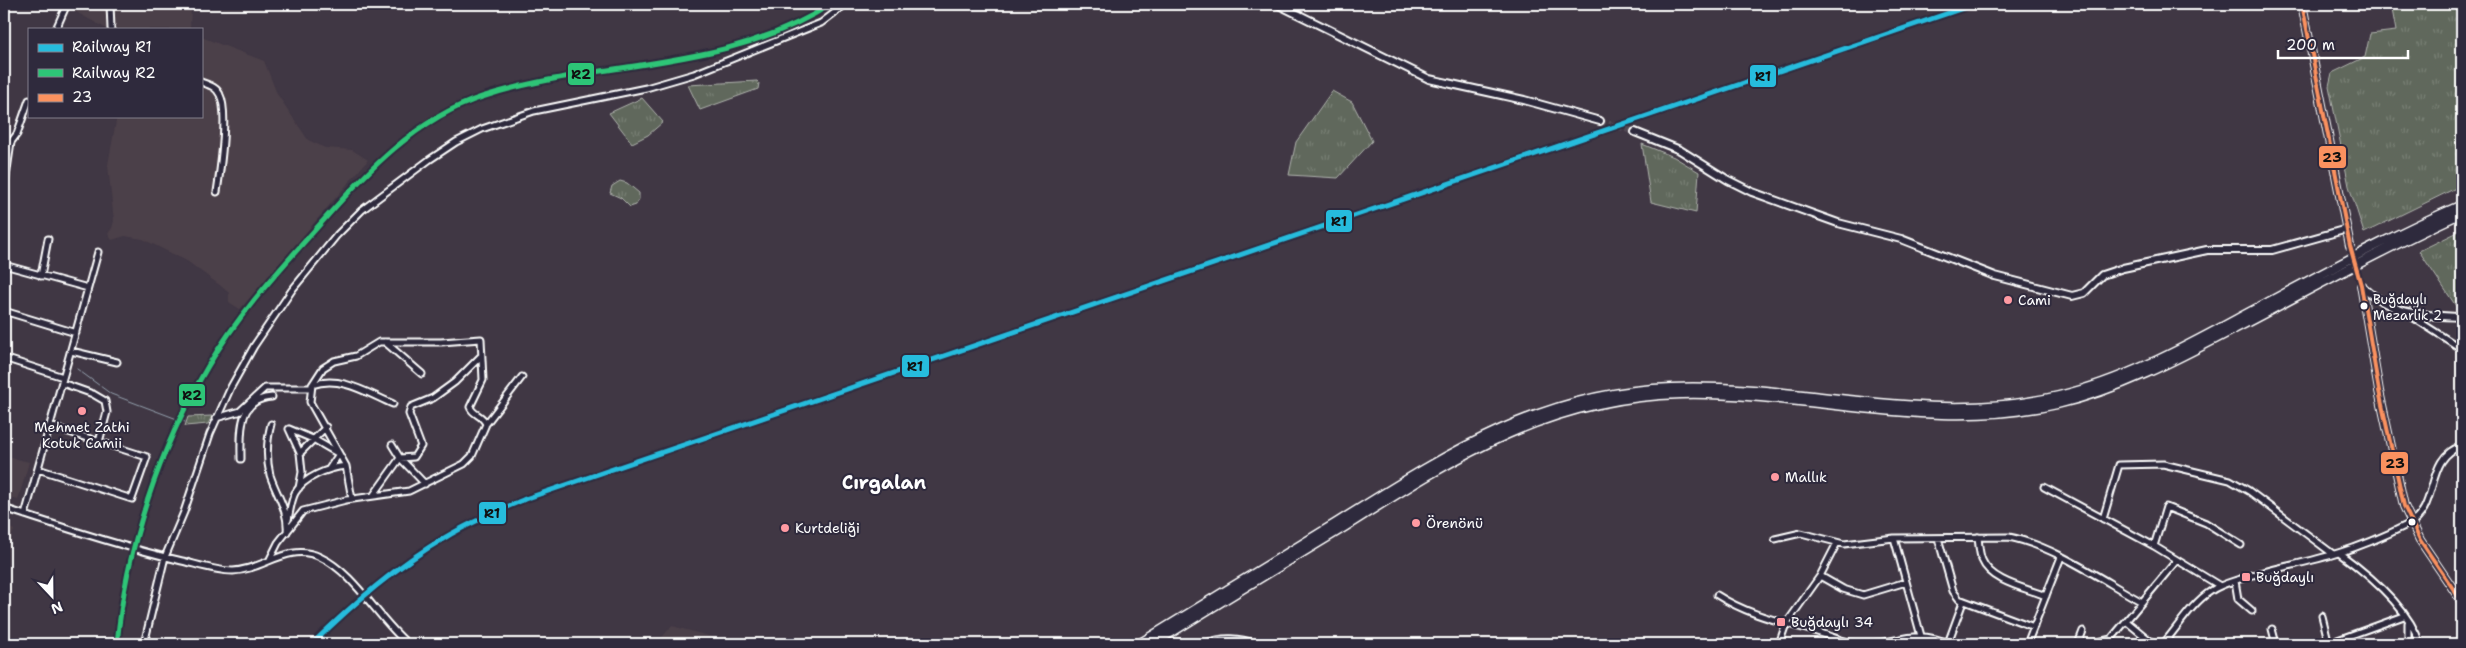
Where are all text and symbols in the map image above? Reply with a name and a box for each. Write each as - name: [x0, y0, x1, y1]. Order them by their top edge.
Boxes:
- legend: [28, 28, 202, 118]
- scale bar: [2278, 28, 2408, 60]
- text: 200 m: [2286, 35, 2335, 55]
- text: Railway R1: [72, 37, 152, 57]
- line badge: R2: [567, 62, 595, 86]
- text: Railway R2: [72, 63, 156, 83]
- line badge: R1: [1749, 64, 1777, 88]
- text: R2: [571, 65, 591, 83]
- text: R1: [1755, 67, 1771, 85]
- text: 23: [72, 87, 92, 107]
- line badge: 23: [2318, 145, 2347, 169]
- text: 23: [2322, 148, 2342, 166]
- line badge: R1: [1325, 209, 1353, 233]
- text: R1: [1331, 212, 1347, 230]
- place label: Cami: [2018, 291, 2051, 309]
- place label: Buğdaylı Mezarlık 2: [2373, 291, 2442, 324]
- marker: Cami: [2002, 294, 2014, 306]
- marker: Buğdaylı Mezarlık 2: [2359, 301, 2369, 311]
- line badge: R1: [901, 354, 930, 378]
- text: R1: [907, 357, 923, 375]
- line badge: R2: [178, 383, 206, 407]
- text: R2: [182, 386, 202, 404]
- marker: Mehmet Zathi Kotuk Camii: [76, 405, 88, 417]
- place label: Mehmet Zathi Kotuk Camii: [34, 418, 130, 452]
- line badge: 23: [2380, 451, 2409, 475]
- text: 23: [2385, 454, 2405, 472]
- place label: Mallık: [1785, 468, 1827, 486]
- district label: Cırgalan: [842, 470, 927, 495]
- marker: Mallık: [1769, 471, 1781, 483]
- line badge: R1: [478, 501, 507, 525]
- text: R1: [484, 504, 500, 522]
- place label: Örenönü: [1426, 514, 1483, 532]
- marker: Örenönü: [1410, 517, 1422, 529]
- unlabelled marker: [2407, 517, 2417, 527]
- place label: Kurtdeliği: [795, 519, 860, 537]
- marker: Kurtdeliği: [779, 522, 791, 534]
- place label: Buğdaylı: [2256, 568, 2314, 586]
- north arrow: [28, 570, 78, 620]
- marker: Buğdaylı: [2240, 571, 2252, 583]
- text: N: [48, 598, 65, 618]
- place label: Buğdaylı 34: [1791, 613, 1873, 631]
- marker: Buğdaylı 34: [1775, 616, 1787, 628]

